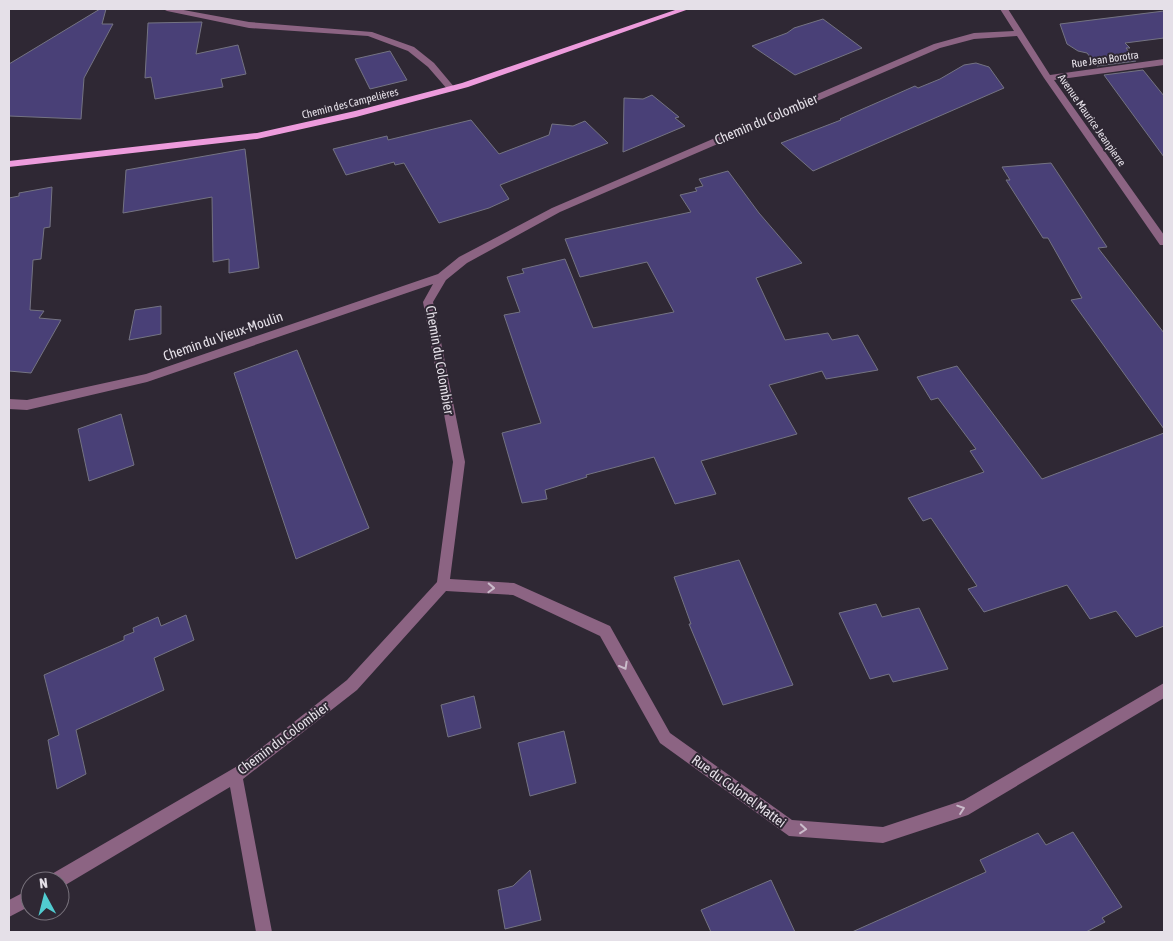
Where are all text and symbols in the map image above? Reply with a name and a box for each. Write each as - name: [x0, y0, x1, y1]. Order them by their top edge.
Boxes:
- street label: Rue Jean Borotra: [1071, 48, 1139, 70]
- street label: Avenue Maurice Jeanpierre: [1056, 72, 1128, 168]
- street label: Chemin des Campelières: [301, 85, 400, 121]
- street label: Chemin du Colombier: [712, 90, 821, 148]
- street label: Chemin du Colombier: [423, 304, 458, 417]
- street label: Chemin du Vieux-Moulin: [161, 308, 285, 364]
- one-way arrow: [488, 582, 496, 593]
- one-way arrow: [618, 660, 628, 669]
- street label: Chemin du Colombier: [234, 698, 333, 778]
- street label: Rue du Colonel Mattei: [689, 751, 789, 831]
- one-way arrow: [956, 805, 965, 815]
- one-way arrow: [799, 823, 807, 834]
- north arrow: [20, 871, 70, 921]
- text: N: [38, 875, 48, 892]

